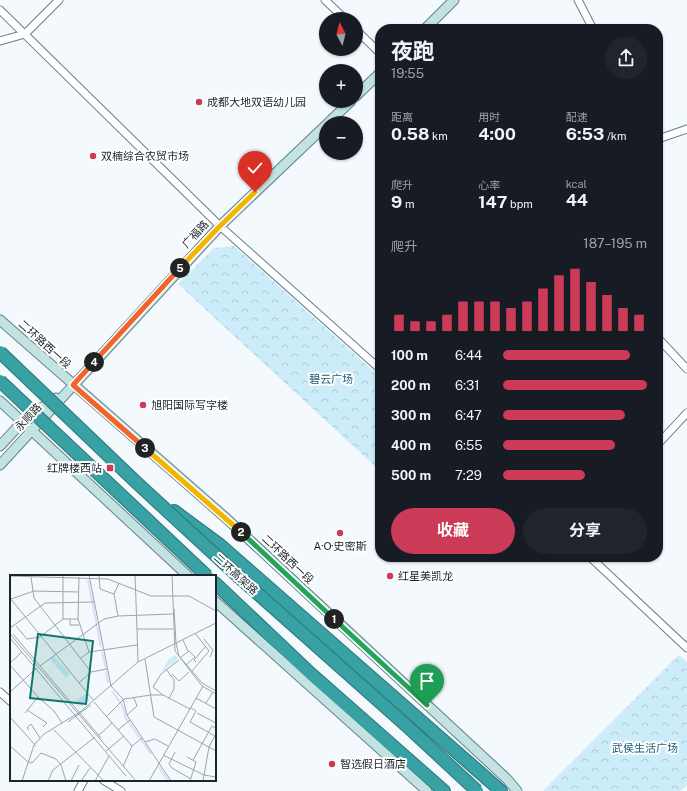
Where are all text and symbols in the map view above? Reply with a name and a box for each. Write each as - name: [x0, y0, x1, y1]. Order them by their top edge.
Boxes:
- north arrow: [319, 12, 363, 56]
- map controls: [319, 12, 363, 160]
- button: share: [605, 37, 647, 79]
- text: 夜跑: [391, 38, 435, 64]
- button: +: [319, 64, 363, 108]
- text: 19:55: [391, 66, 424, 81]
- place label: 成都大地双语幼儿园: [207, 96, 306, 108]
- marker: 成都大地双语幼儿园: [194, 97, 204, 107]
- text: 距离: [391, 111, 413, 123]
- text: 用时: [478, 111, 500, 123]
- text: 配速: [566, 111, 588, 123]
- button: −: [319, 116, 363, 160]
- text: 0.58: [391, 124, 429, 144]
- text: 4:00: [478, 124, 516, 144]
- text: 6:53: [566, 124, 604, 144]
- text: km: [429, 130, 448, 142]
- text: /km: [604, 130, 626, 142]
- place label: 双楠综合农贸市场: [101, 150, 189, 162]
- marker: 双楠综合农贸市场: [88, 151, 98, 161]
- pin: [238, 151, 272, 192]
- icon: check: [244, 157, 266, 179]
- text: kcal: [566, 178, 587, 190]
- text: 爬升: [391, 179, 413, 191]
- text: 心率: [478, 179, 500, 191]
- text: 44: [566, 190, 588, 210]
- text: 9: [391, 192, 402, 212]
- text: 147: [478, 192, 507, 212]
- text: m: [402, 198, 414, 210]
- text: bpm: [507, 198, 533, 210]
- street label: 广福路: [179, 218, 211, 250]
- text: 187–195 m: [583, 236, 647, 251]
- text: 爬升: [391, 239, 417, 254]
- pin: 5: [170, 258, 190, 278]
- text: 5: [176, 262, 184, 274]
- street label: 二环路西一段: [16, 317, 74, 371]
- text: 100 m: [391, 348, 428, 363]
- text: 6:44: [455, 348, 482, 363]
- pin: 4: [84, 352, 104, 372]
- text: 4: [90, 356, 98, 368]
- park label: 碧云广场: [309, 373, 353, 385]
- text: 200 m: [391, 378, 431, 393]
- text: 6:31: [455, 378, 480, 393]
- place label: 旭阳国际写字楼: [151, 399, 228, 411]
- marker: 旭阳国际写字楼: [138, 400, 148, 410]
- street label: 永顺路: [12, 401, 44, 433]
- text: 300 m: [391, 408, 431, 423]
- text: 6:47: [455, 408, 482, 423]
- pin: 3: [135, 438, 155, 458]
- text: 400 m: [391, 438, 431, 453]
- text: 6:55: [455, 438, 483, 453]
- text: 3: [141, 442, 149, 454]
- place label: 红牌楼西站: [47, 462, 102, 474]
- marker: 红牌楼西站: [105, 463, 115, 473]
- text: 500 m: [391, 468, 431, 483]
- text: 7:29: [455, 468, 482, 483]
- button: 收藏: [391, 508, 515, 554]
- button: 分享: [523, 508, 647, 554]
- pin: 2: [231, 522, 251, 542]
- text: 2: [238, 526, 245, 538]
- marker: A·O·史密斯: [335, 528, 345, 538]
- street label: 二环路西一段: [260, 532, 316, 586]
- place label: A·O·史密斯: [313, 540, 367, 552]
- street label: 二环高架路: [212, 551, 260, 597]
- place label: 红星美凯龙: [398, 570, 453, 582]
- marker: 红星美凯龙: [385, 571, 395, 581]
- inset map: [10, 575, 216, 781]
- pin: 1: [324, 609, 344, 629]
- text: 1: [332, 613, 336, 625]
- pin: [410, 664, 444, 705]
- icon: arrive: [416, 670, 438, 692]
- park label: 武侯生活广场: [612, 742, 678, 754]
- place label: 智选假日酒店: [340, 758, 406, 770]
- marker: 智选假日酒店: [327, 759, 337, 769]

